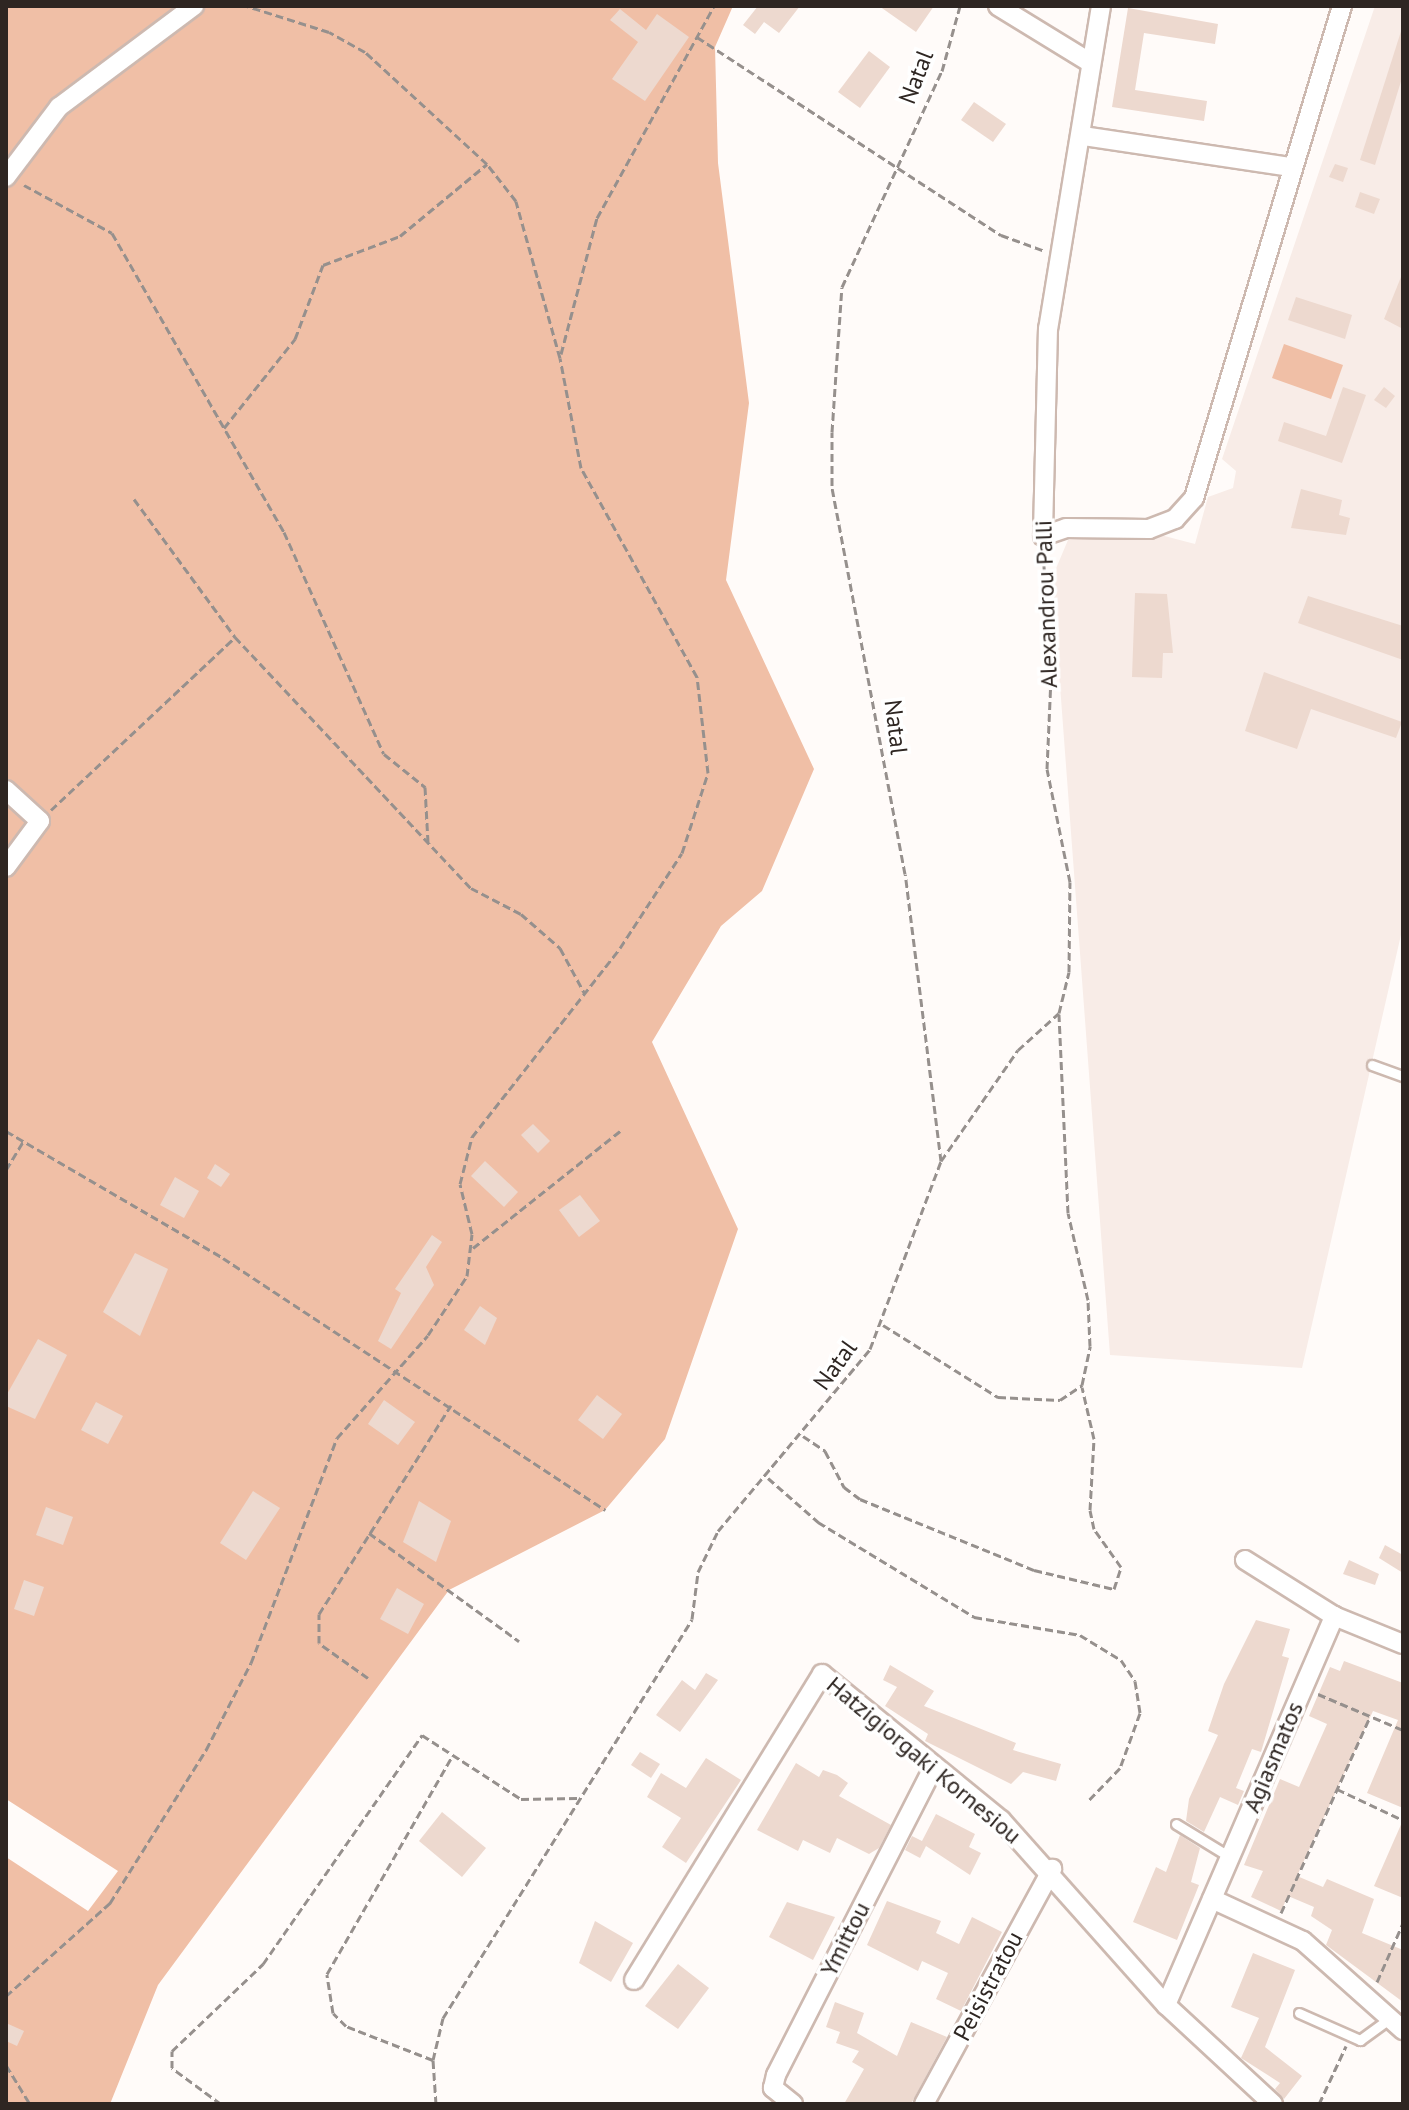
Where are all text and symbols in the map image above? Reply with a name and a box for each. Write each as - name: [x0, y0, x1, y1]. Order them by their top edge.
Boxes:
- street label: Natal: [893, 46, 939, 108]
- street label: Alexandrou Palli: [1029, 519, 1063, 689]
- street label: Natal: [878, 698, 914, 756]
- street label: Natal: [807, 1334, 863, 1396]
- street label: Hatzigiorgaki Kornesiou: [821, 1670, 1027, 1850]
- street label: Agiasmatos: [1237, 1697, 1309, 1817]
- street label: Ymittou: [814, 1897, 876, 1981]
- street label: Peisistratou: [947, 1926, 1029, 2046]

